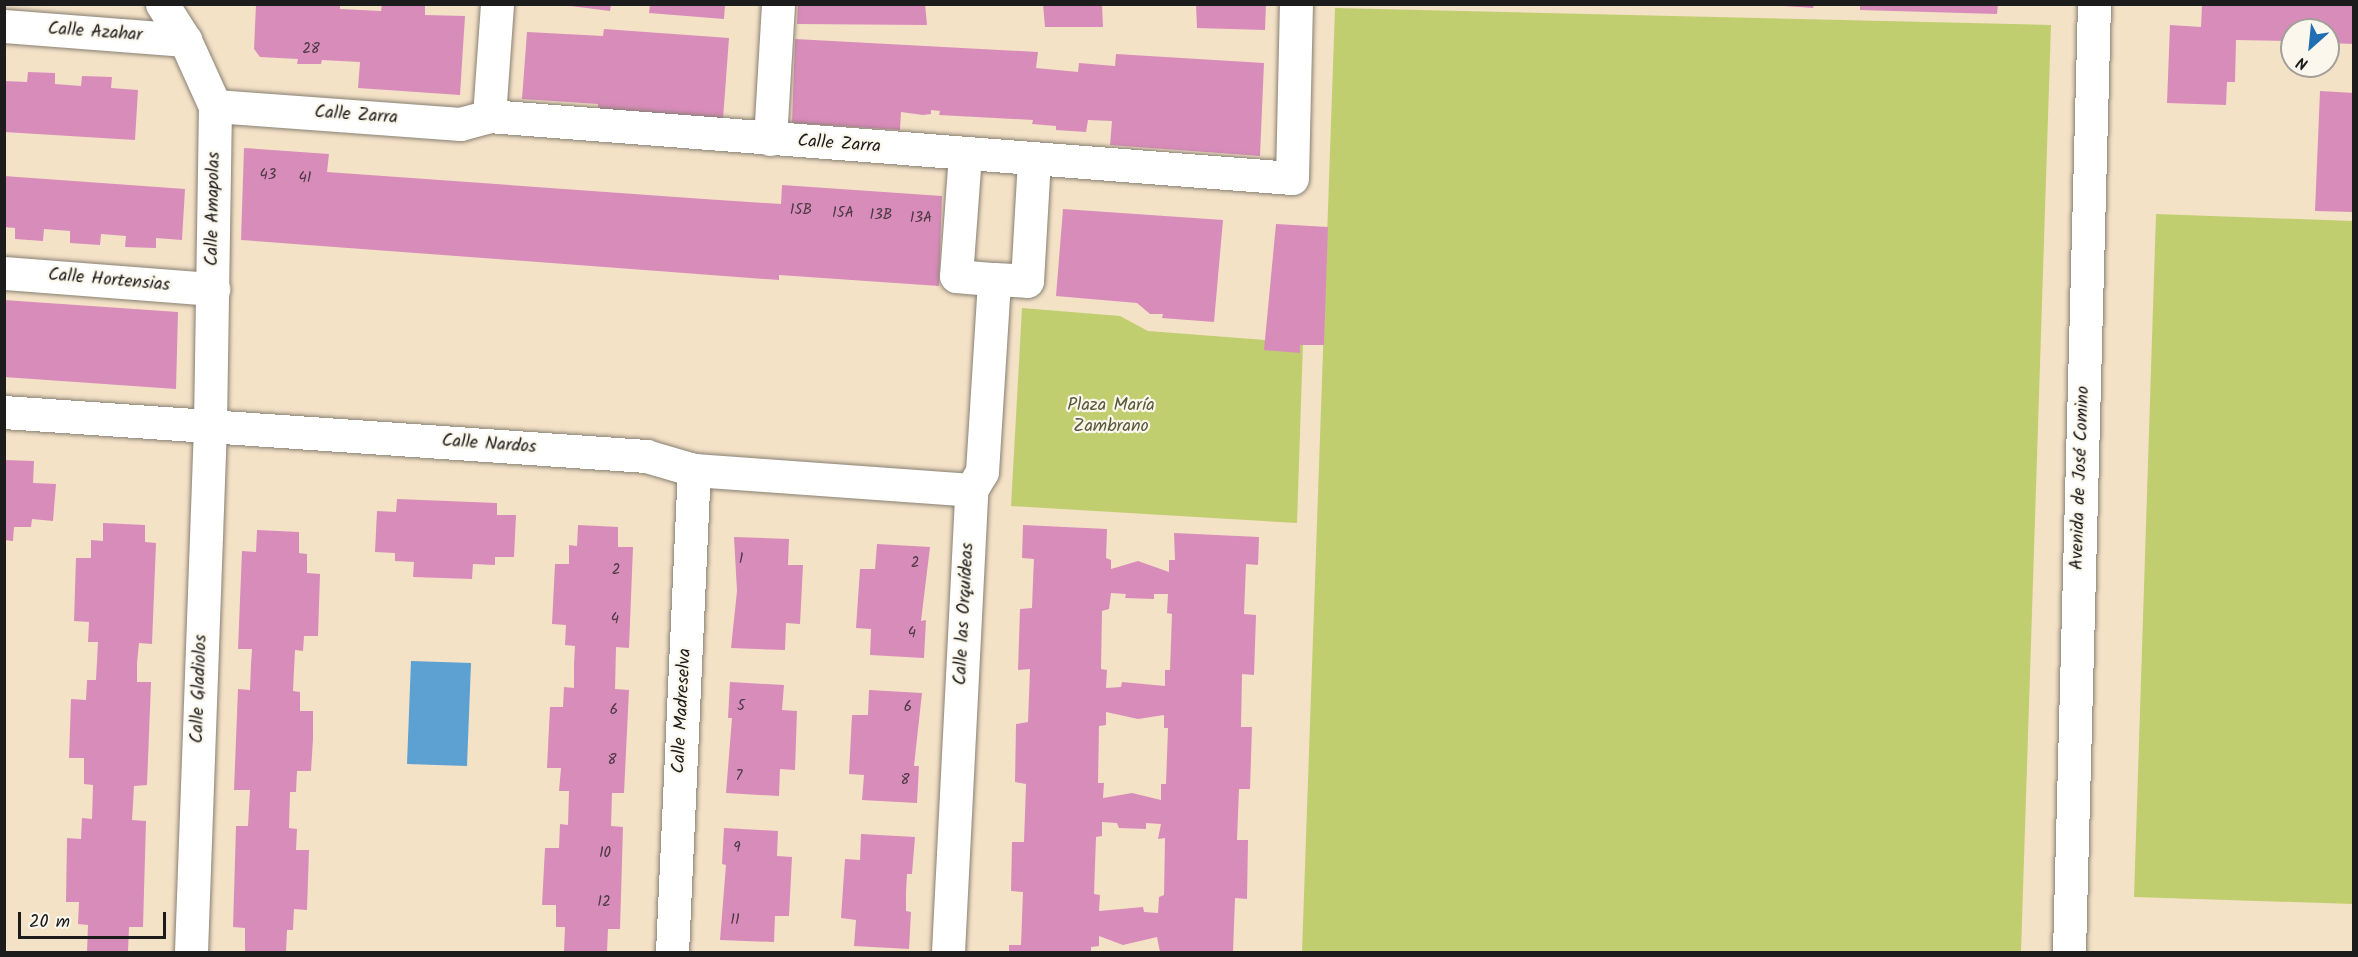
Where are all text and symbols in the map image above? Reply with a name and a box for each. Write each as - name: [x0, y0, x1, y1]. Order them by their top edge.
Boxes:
- north arrow: [2280, 18, 2340, 78]
- street label: Calle Azahar: [47, 19, 143, 47]
- house number: 28: [302, 41, 320, 59]
- text: N: [2292, 49, 2313, 76]
- street label: Calle Zarra: [314, 102, 398, 130]
- street label: Calle Zarra: [797, 131, 881, 159]
- street label: Calle Amapolas: [202, 152, 226, 266]
- house number: 43: [260, 167, 276, 185]
- house number: 41: [299, 170, 311, 188]
- house number: 15B: [790, 202, 812, 220]
- house number: 15A: [832, 205, 854, 223]
- house number: 13B: [870, 207, 892, 225]
- house number: 13A: [910, 210, 932, 228]
- street label: Calle Hortensias: [47, 265, 171, 297]
- street label: Avenida de José Comino: [2067, 386, 2095, 570]
- park label: Plaza María Zambrano: [1067, 396, 1155, 438]
- street label: Calle Nardos: [441, 431, 537, 459]
- street label: Calle las Orquídeas: [950, 542, 980, 686]
- house number: 1: [739, 551, 743, 569]
- house number: 2: [911, 555, 919, 573]
- house number: 2: [612, 562, 620, 580]
- house number: 4: [611, 611, 619, 629]
- house number: 4: [908, 625, 916, 643]
- street label: Calle Gladiolos: [187, 634, 213, 744]
- street label: Calle Madreselva: [669, 648, 697, 774]
- house number: 5: [737, 698, 745, 716]
- house number: 6: [904, 699, 912, 717]
- house number: 6: [610, 702, 618, 720]
- house number: 8: [607, 752, 617, 770]
- house number: 7: [736, 768, 742, 786]
- house number: 8: [900, 772, 910, 790]
- house number: 9: [733, 840, 741, 858]
- house number: 10: [599, 845, 611, 863]
- house number: 12: [597, 894, 611, 912]
- scale bar: [21, 900, 170, 938]
- text: 20 m: [29, 908, 70, 937]
- house number: 11: [730, 912, 740, 930]

